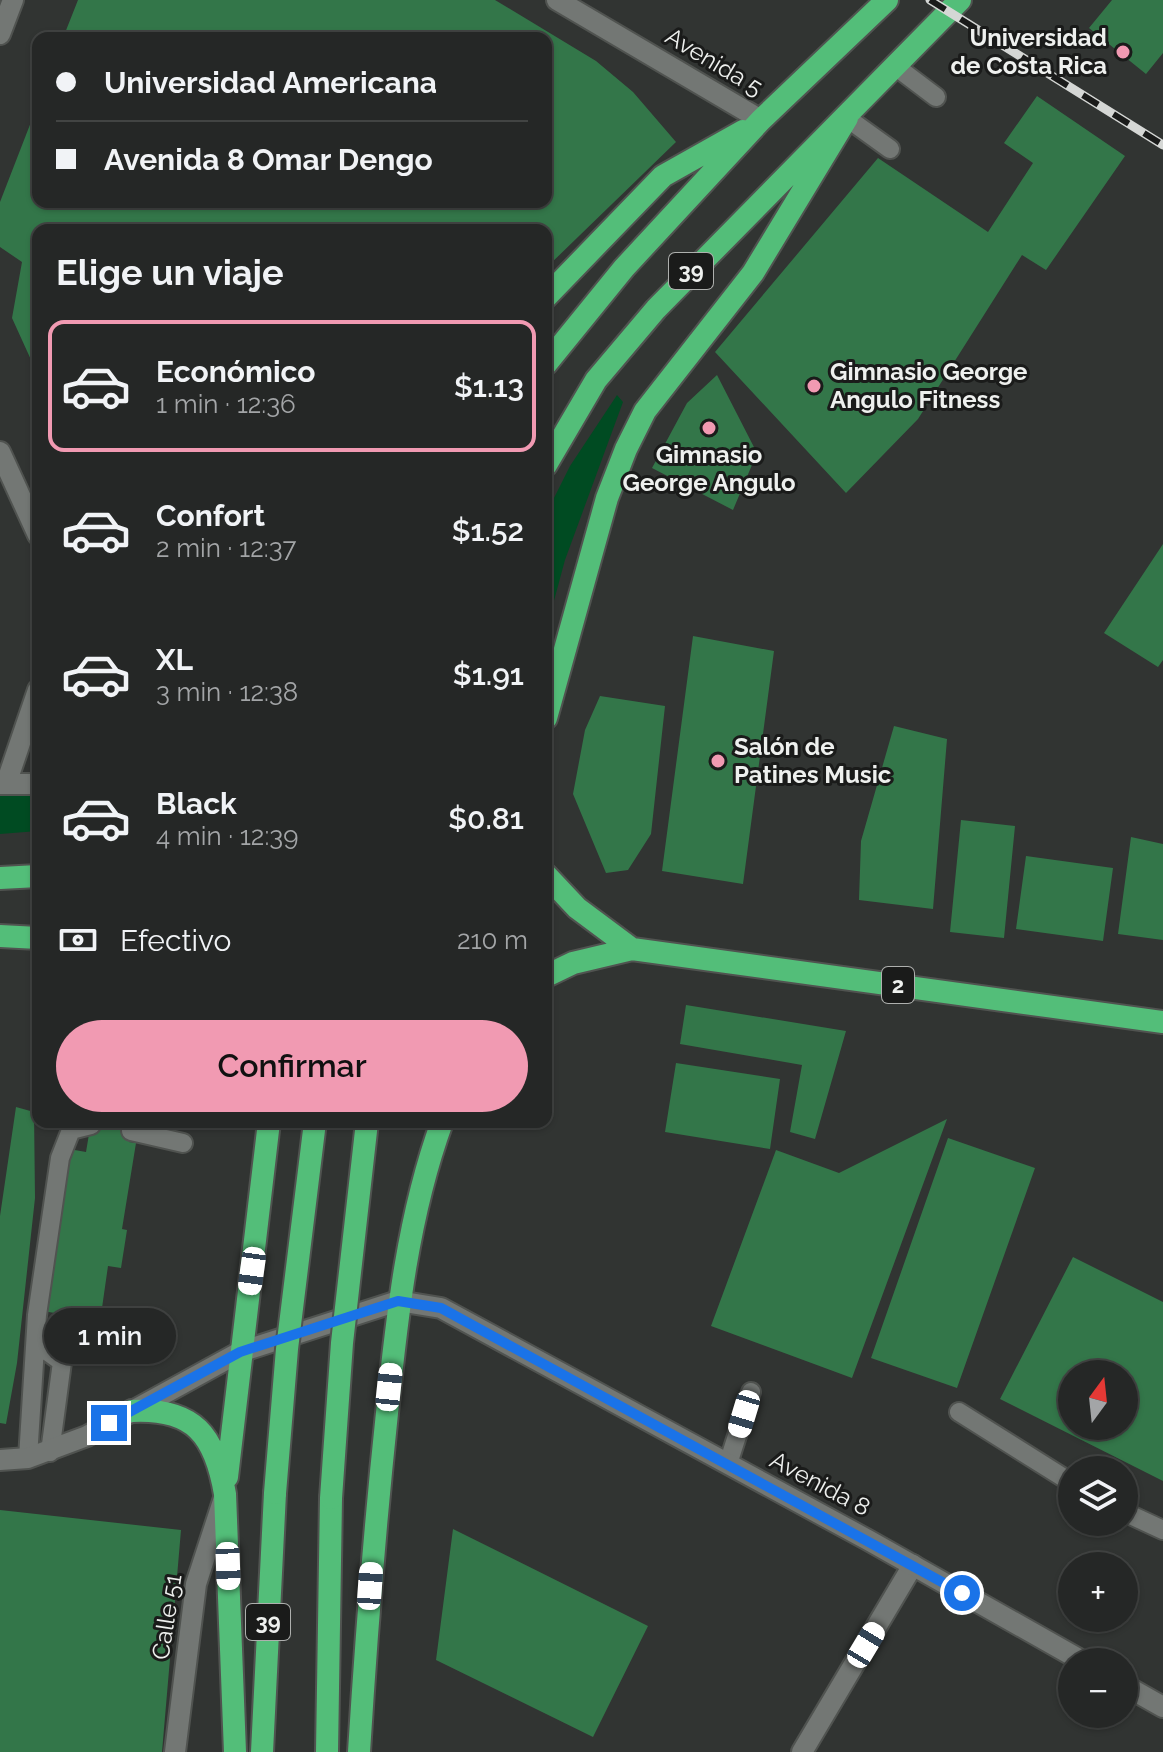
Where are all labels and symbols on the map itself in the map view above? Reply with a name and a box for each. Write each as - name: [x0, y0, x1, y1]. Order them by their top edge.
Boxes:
- street label: Avenida 5: [660, 21, 768, 102]
- place label: Universidad de Costa Rica: [951, 23, 1107, 80]
- marker: Universidad de Costa Rica: [1114, 43, 1132, 61]
- road number: 39: [669, 253, 713, 289]
- place label: Gimnasio George Angulo Fitness: [830, 357, 1028, 414]
- marker: Gimnasio George Angulo Fitness: [805, 377, 823, 395]
- marker: Gimnasio George Angulo: [700, 419, 718, 437]
- place label: Gimnasio George Angulo: [623, 440, 795, 497]
- place label: Salón de Patines Music: [734, 732, 892, 789]
- marker: Salón de Patines Music: [709, 752, 727, 770]
- road number: 2: [882, 967, 914, 1003]
- car: [237, 1246, 267, 1296]
- callout: 1 min: [43, 1307, 175, 1363]
- north arrow: [1058, 1360, 1138, 1440]
- car: [375, 1362, 403, 1412]
- car: [726, 1388, 762, 1440]
- route end: [91, 1405, 127, 1441]
- street label: Avenida 8: [765, 1445, 875, 1522]
- car: [215, 1542, 241, 1590]
- car: [356, 1561, 384, 1611]
- street label: Calle 51: [145, 1572, 188, 1662]
- route start: [944, 1575, 980, 1611]
- road number: 39: [246, 1604, 290, 1640]
- car: [843, 1618, 889, 1672]

